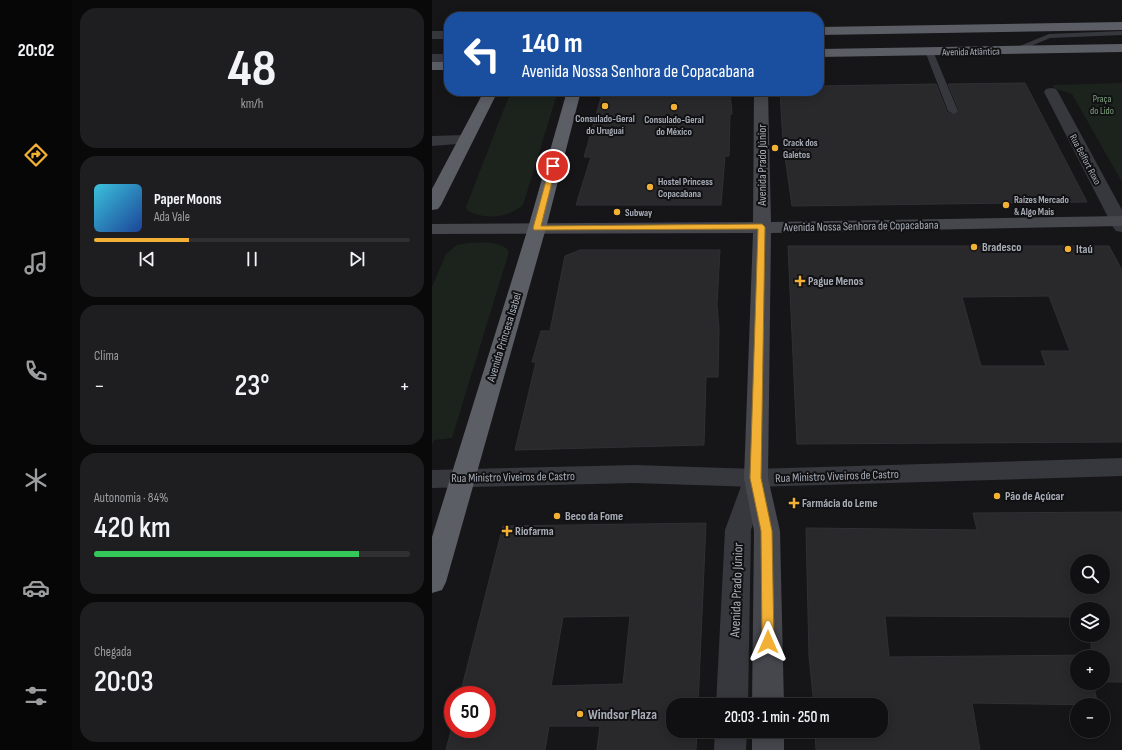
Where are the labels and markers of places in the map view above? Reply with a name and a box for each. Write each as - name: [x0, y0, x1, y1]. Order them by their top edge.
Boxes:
- marker: Consulado-Geral do Uruguai: [600, 101, 610, 111]
- marker: Consulado-Geral do México: [669, 102, 679, 112]
- place label: Consulado-Geral do Uruguai: [575, 113, 635, 137]
- place label: Consulado-Geral do México: [644, 114, 704, 138]
- place label: Crack dos Galetos: [783, 137, 818, 161]
- marker: Crack dos Galetos: [770, 143, 780, 153]
- pin: [536, 149, 570, 183]
- place label: Hostel Princess Copacabana: [658, 176, 713, 200]
- marker: Hostel Princess Copacabana: [645, 182, 655, 192]
- place label: Raízes Mercado & Algo Mais: [1014, 194, 1069, 218]
- marker: Raízes Mercado & Algo Mais: [1001, 200, 1011, 210]
- marker: Subway: [612, 207, 622, 217]
- place label: Subway: [625, 207, 653, 219]
- place label: Bradesco: [982, 240, 1021, 255]
- marker: Bradesco: [969, 242, 979, 252]
- place label: Itaú: [1076, 242, 1093, 257]
- marker: Itaú: [1063, 244, 1073, 254]
- place label: Pague Menos: [808, 274, 864, 289]
- marker: Pague Menos: [795, 276, 805, 286]
- place label: Pão de Açúcar: [1005, 489, 1065, 504]
- marker: Pão de Açúcar: [992, 491, 1002, 501]
- place label: Farmácia do Leme: [802, 496, 878, 511]
- marker: Farmácia do Leme: [789, 498, 799, 508]
- place label: Beco da Fome: [565, 509, 623, 524]
- marker: Beco da Fome: [552, 511, 562, 521]
- place label: Riofarma: [515, 524, 554, 539]
- marker: Riofarma: [502, 526, 512, 536]
- place label: Windsor Plaza: [588, 706, 657, 723]
- marker: Windsor Plaza: [575, 709, 585, 719]

